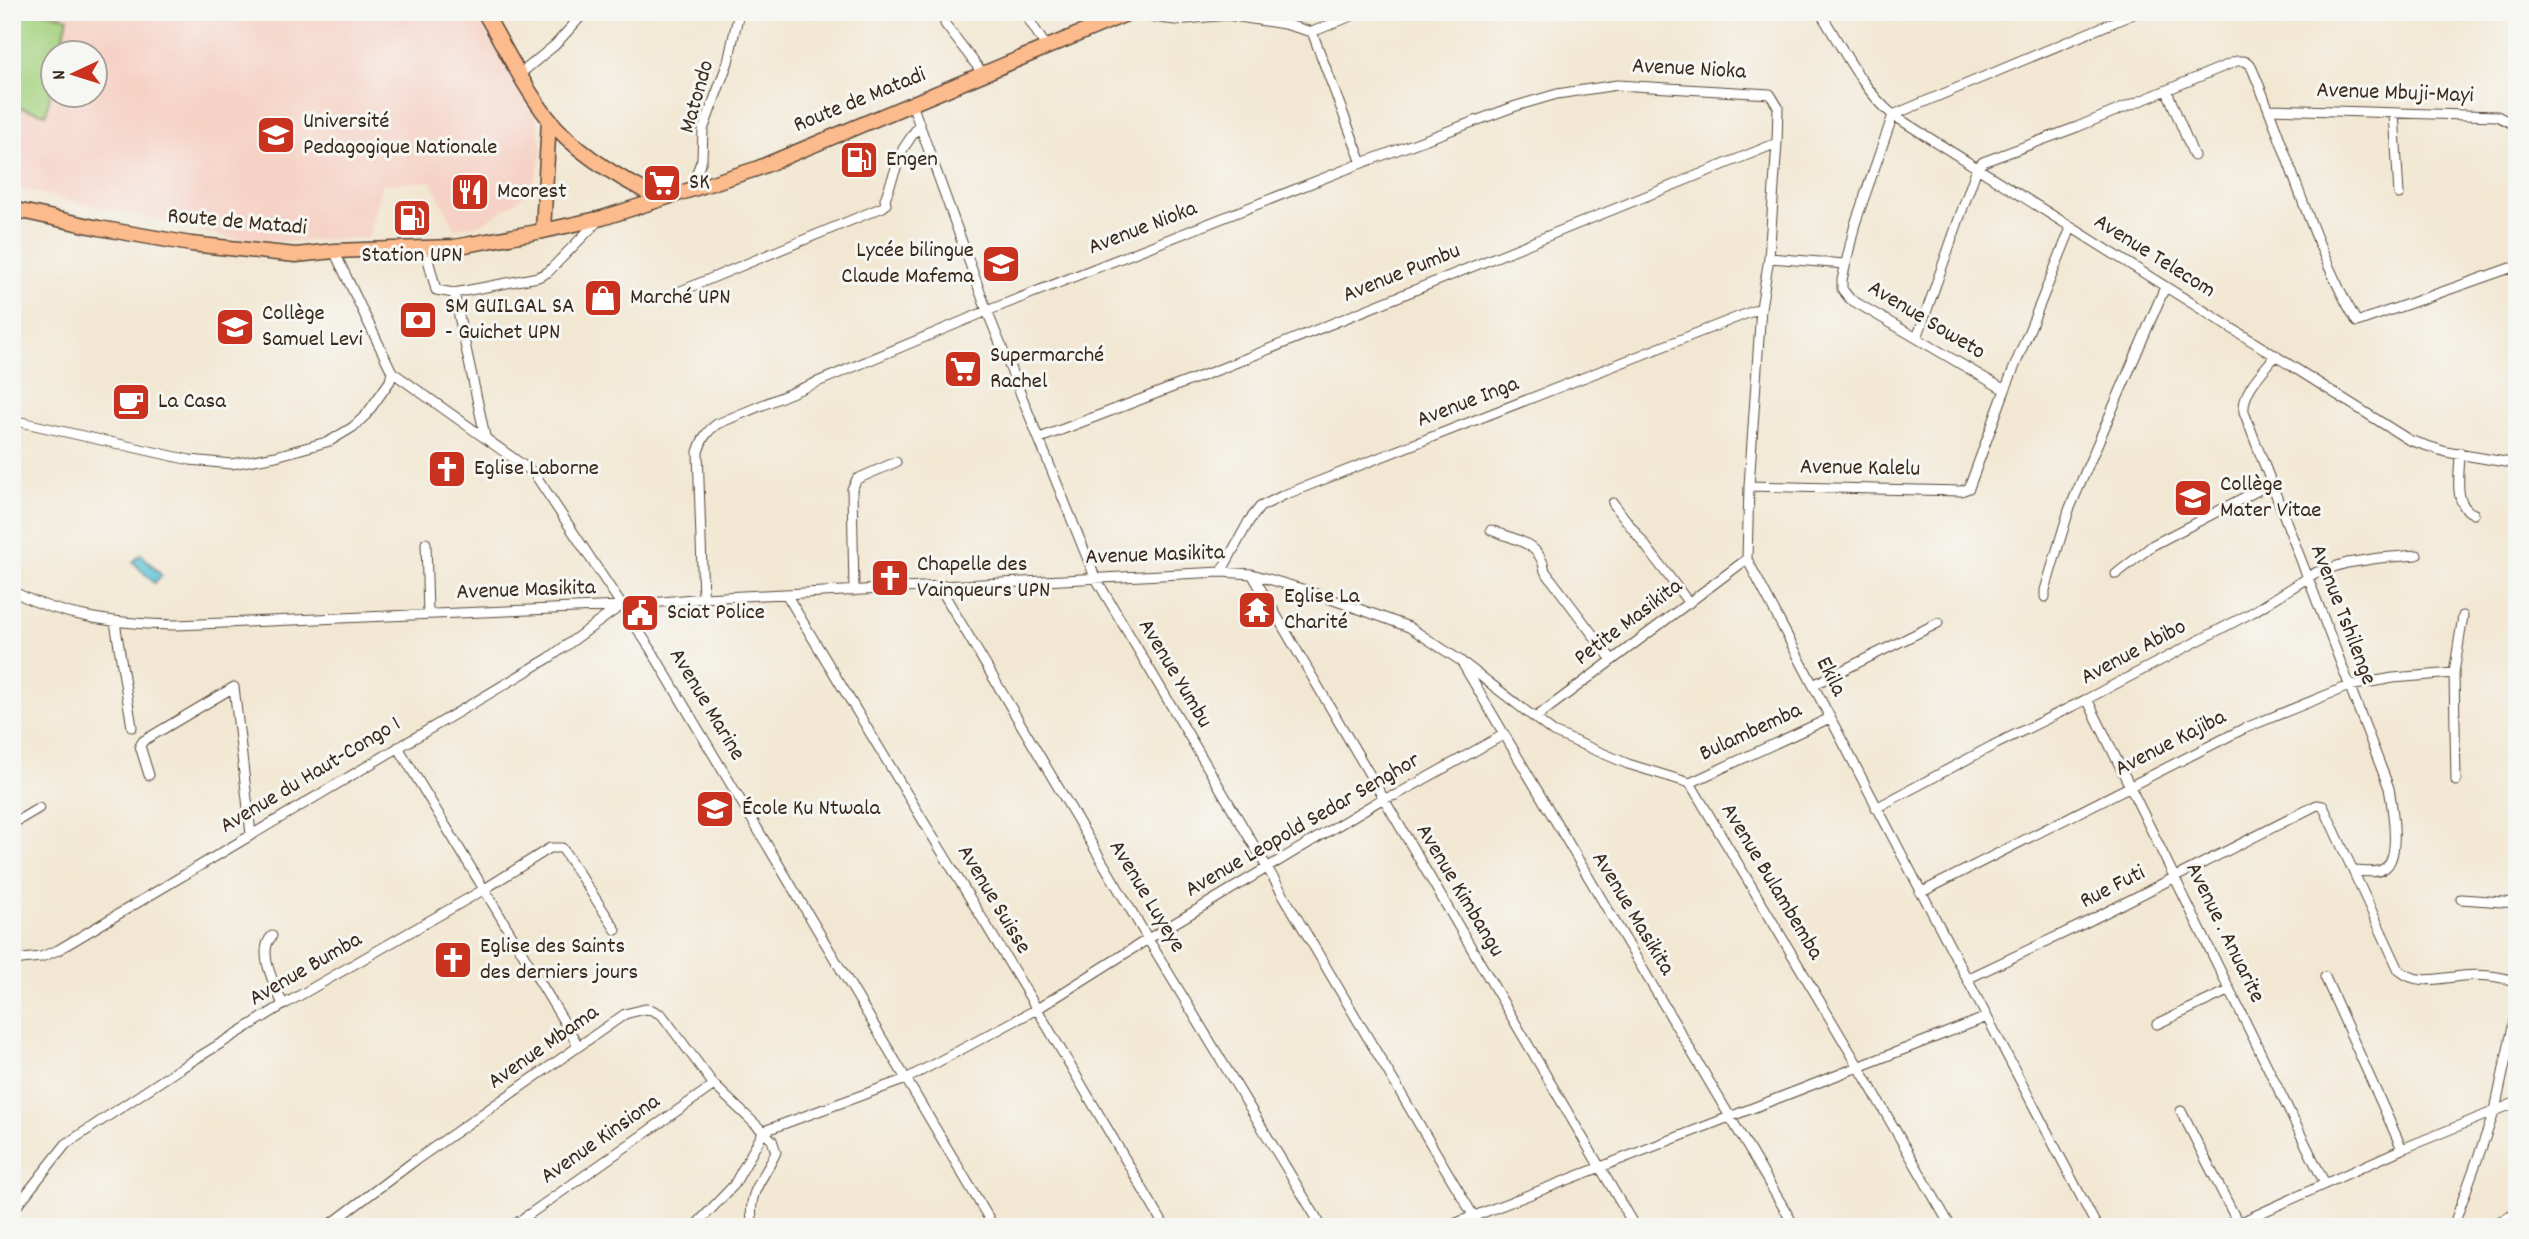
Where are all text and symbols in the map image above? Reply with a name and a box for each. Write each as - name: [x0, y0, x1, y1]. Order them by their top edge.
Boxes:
- north arrow: [38, 38, 108, 108]
- street label: Avenue Nioka: [1631, 51, 1748, 90]
- street label: Matondo: [672, 57, 724, 137]
- street label: Route de Matadi: [789, 59, 931, 143]
- text: N: [47, 69, 74, 81]
- street label: Avenue Mbuji-Mayi: [2316, 75, 2474, 113]
- place label: Université Pedagogique Nationale: [303, 106, 497, 165]
- school or university icon: Université Pedagogique Nationale: [255, 114, 297, 156]
- fuel station icon: Engen: [838, 139, 880, 181]
- place label: Engen: [886, 144, 938, 177]
- supermarket icon: SK: [641, 162, 683, 204]
- place label: SK: [689, 167, 710, 200]
- restaurant icon: Mcorest: [449, 171, 491, 213]
- place label: Mcorest: [497, 176, 567, 209]
- street label: Avenue Nioka: [1084, 193, 1203, 265]
- fuel station icon: Station UPN: [391, 197, 433, 239]
- street label: Route de Matadi: [166, 200, 308, 246]
- street label: Avenue Telecom: [2087, 206, 2221, 308]
- place label: Lycée bilingue Claude Mafema: [841, 235, 975, 294]
- street label: Avenue Pumbu: [1338, 235, 1466, 313]
- place label: Station UPN: [361, 240, 463, 273]
- school or university icon: Lycée bilingue Claude Mafema: [980, 243, 1022, 285]
- street label: Avenue Soweto: [1861, 273, 1991, 369]
- shop icon: Marché UPN: [582, 277, 624, 319]
- place label: Marché UPN: [630, 282, 731, 315]
- place label: SM GUILGAL SA - Guichet UPN: [445, 291, 575, 350]
- place label: Collège Samuel Levi: [262, 298, 363, 357]
- bank icon: SM GUILGAL SA - Guichet UPN: [397, 299, 439, 341]
- school or university icon: Collège Samuel Levi: [214, 306, 256, 348]
- place label: Supermarché Rachel: [990, 340, 1104, 399]
- supermarket icon: Supermarché Rachel: [942, 348, 984, 390]
- street label: Avenue Inga: [1412, 368, 1525, 438]
- cafe icon: La Casa: [110, 381, 152, 423]
- place label: La Casa: [158, 386, 227, 419]
- church icon: Eglise Laborne: [426, 448, 468, 490]
- street label: Avenue Kalelu: [1799, 451, 1921, 487]
- place label: Eglise Laborne: [474, 453, 599, 486]
- place label: Collège Mater Vitae: [2220, 469, 2321, 528]
- school or university icon: Collège Mater Vitae: [2172, 477, 2214, 519]
- street label: Avenue Masikita: [1085, 537, 1226, 575]
- street label: Avenue Tshilenge: [2300, 540, 2384, 690]
- place label: Chapelle des Vainqueurs UPN: [917, 549, 1050, 608]
- church icon: Chapelle des Vainqueurs UPN: [869, 557, 911, 599]
- street label: Petite Masikita: [1568, 571, 1691, 675]
- street label: Avenue Masikita: [456, 572, 597, 610]
- place label: Eglise La Charité: [1284, 581, 1361, 640]
- temple icon: Eglise La Charité: [1236, 589, 1278, 631]
- public building icon: Sciat Police: [619, 592, 661, 634]
- place label: Sciat Police: [667, 597, 765, 630]
- street label: Avenue Abibo: [2075, 611, 2193, 695]
- street label: Avenue Yumbu: [1128, 613, 1220, 735]
- street label: Avenue Marine: [659, 643, 753, 767]
- street label: Ekila: [1806, 652, 1854, 704]
- street label: Bulambemba: [1694, 694, 1809, 771]
- street label: Avenue Kajiba: [2110, 701, 2233, 786]
- street label: Avenue du Haut-Congo 1: [214, 709, 408, 843]
- street label: Avenue Leopold Sedar Senghor: [1179, 745, 1427, 907]
- school or university icon: École Ku Ntwala: [694, 788, 736, 830]
- place label: École Ku Ntwala: [742, 793, 882, 826]
- street label: Avenue Bulambemba: [1711, 797, 1832, 968]
- street label: Avenue Kimbangu: [1406, 818, 1512, 964]
- street label: Avenue Luyeye: [1099, 834, 1193, 960]
- street label: Avenue Suisse: [947, 839, 1039, 961]
- street label: Avenue Masikita: [1582, 846, 1683, 983]
- street label: Avenue . Anuarite: [2176, 857, 2272, 1009]
- street label: Rue Futi: [2075, 858, 2151, 918]
- street label: Avenue Bumba: [243, 924, 370, 1016]
- place label: Eglise des Saints des derniers jours: [480, 931, 638, 990]
- church icon: Eglise des Saints des derniers jours: [432, 939, 474, 981]
- street label: Avenue Mbama: [482, 997, 607, 1099]
- street label: Avenue Kinsiona: [535, 1086, 668, 1193]

